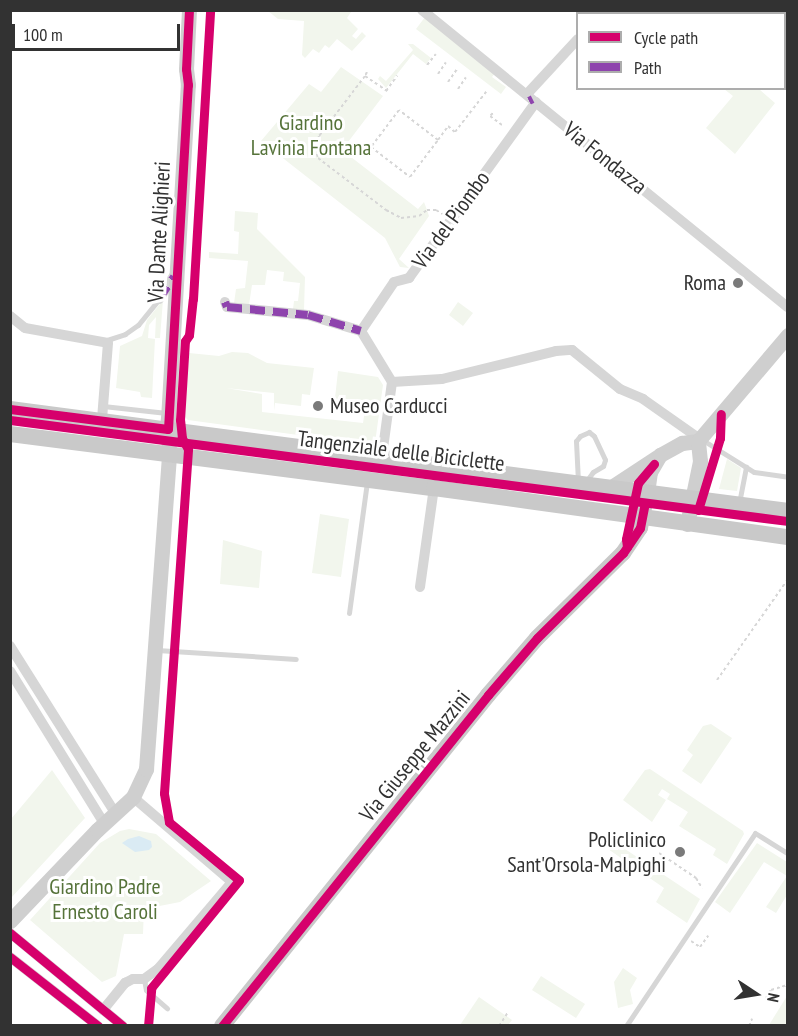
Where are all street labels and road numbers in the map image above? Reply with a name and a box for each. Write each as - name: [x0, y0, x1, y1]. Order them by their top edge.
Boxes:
- street label: Via Fondazza: [558, 116, 652, 200]
- street label: Via Dante Alighieri: [142, 160, 176, 304]
- street label: Via del Piombo: [407, 166, 495, 274]
- street label: Tangenziale delle Biciclette: [296, 425, 506, 477]
- street label: Via Giuseppe Mazzini: [354, 685, 476, 827]

